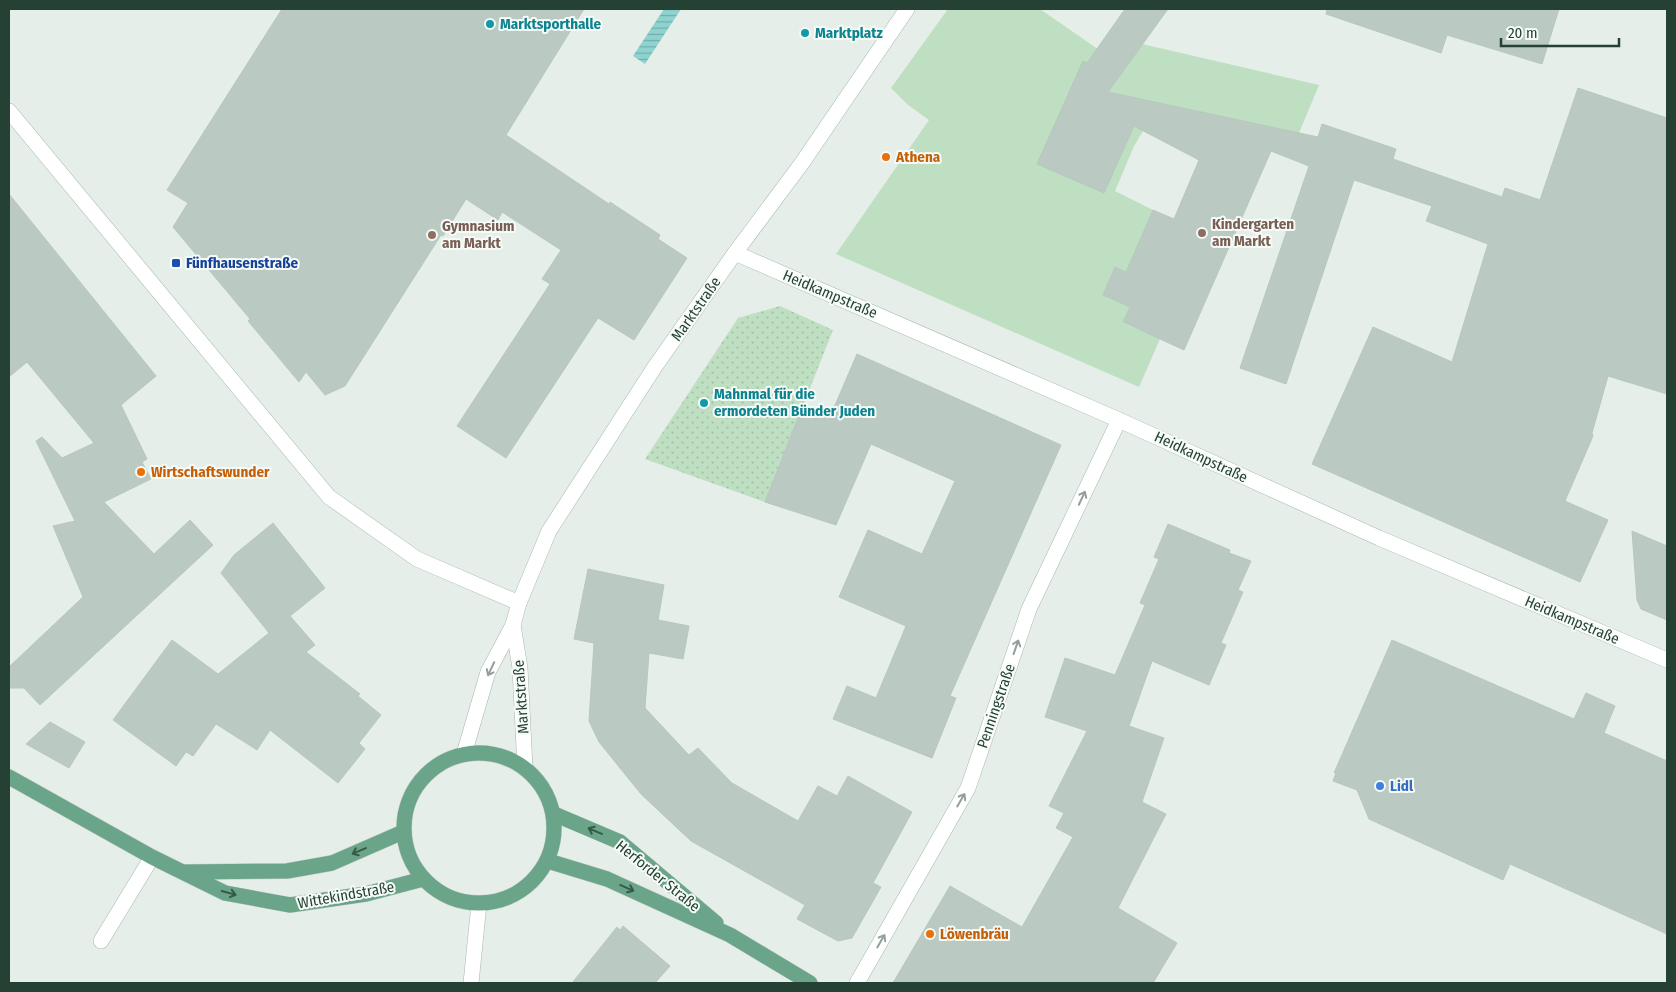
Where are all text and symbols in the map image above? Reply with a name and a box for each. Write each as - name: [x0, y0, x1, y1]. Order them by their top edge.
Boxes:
- place label: Marktsporthalle: [500, 15, 601, 33]
- scale bar: [1501, 15, 1618, 47]
- marker: Marktsporthalle: [484, 18, 496, 30]
- place label: Marktplatz: [815, 24, 884, 42]
- text: 20 m: [1508, 24, 1538, 42]
- marker: Marktplatz: [799, 27, 811, 39]
- place label: Athena: [895, 148, 941, 166]
- marker: Athena: [880, 151, 892, 163]
- place label: Kindergarten am Markt: [1212, 215, 1294, 250]
- place label: Gymnasium am Markt: [442, 217, 514, 252]
- marker: Kindergarten am Markt: [1196, 227, 1208, 239]
- marker: Gymnasium am Markt: [426, 229, 438, 241]
- place label: Fünfhausenstraße: [186, 254, 298, 272]
- marker: Fünfhausenstraße: [170, 257, 182, 269]
- street label: Heidkampstraße: [780, 266, 880, 322]
- street label: Marktstraße: [667, 274, 725, 344]
- place label: Mahnmal für die ermordeten Bünder Juden: [714, 385, 875, 420]
- marker: Mahnmal für die ermordeten Bünder Juden: [698, 397, 710, 409]
- street label: Heidkampstraße: [1152, 428, 1250, 486]
- place label: Wirtschaftswunder: [151, 463, 270, 481]
- marker: Wirtschaftswunder: [135, 466, 147, 478]
- one-way arrow: [1077, 491, 1087, 506]
- street label: Heidkampstraße: [1522, 592, 1622, 648]
- one-way arrow: [1012, 640, 1021, 655]
- street label: Marktstraße: [509, 659, 533, 735]
- one-way arrow: [485, 661, 495, 676]
- street label: Penningstraße: [973, 661, 1019, 751]
- place label: Lidl: [1390, 777, 1414, 795]
- marker: Lidl: [1374, 780, 1386, 792]
- one-way arrow: [957, 793, 967, 807]
- one-way arrow: [588, 826, 603, 836]
- street label: Herforder Straße: [612, 837, 704, 915]
- one-way arrow: [352, 846, 367, 856]
- street label: Wittekindstraße: [296, 878, 396, 912]
- one-way arrow: [619, 884, 634, 893]
- one-way arrow: [220, 889, 236, 898]
- place label: Löwenbräu: [940, 925, 1009, 943]
- marker: Löwenbräu: [924, 928, 936, 940]
- one-way arrow: [876, 933, 886, 948]

